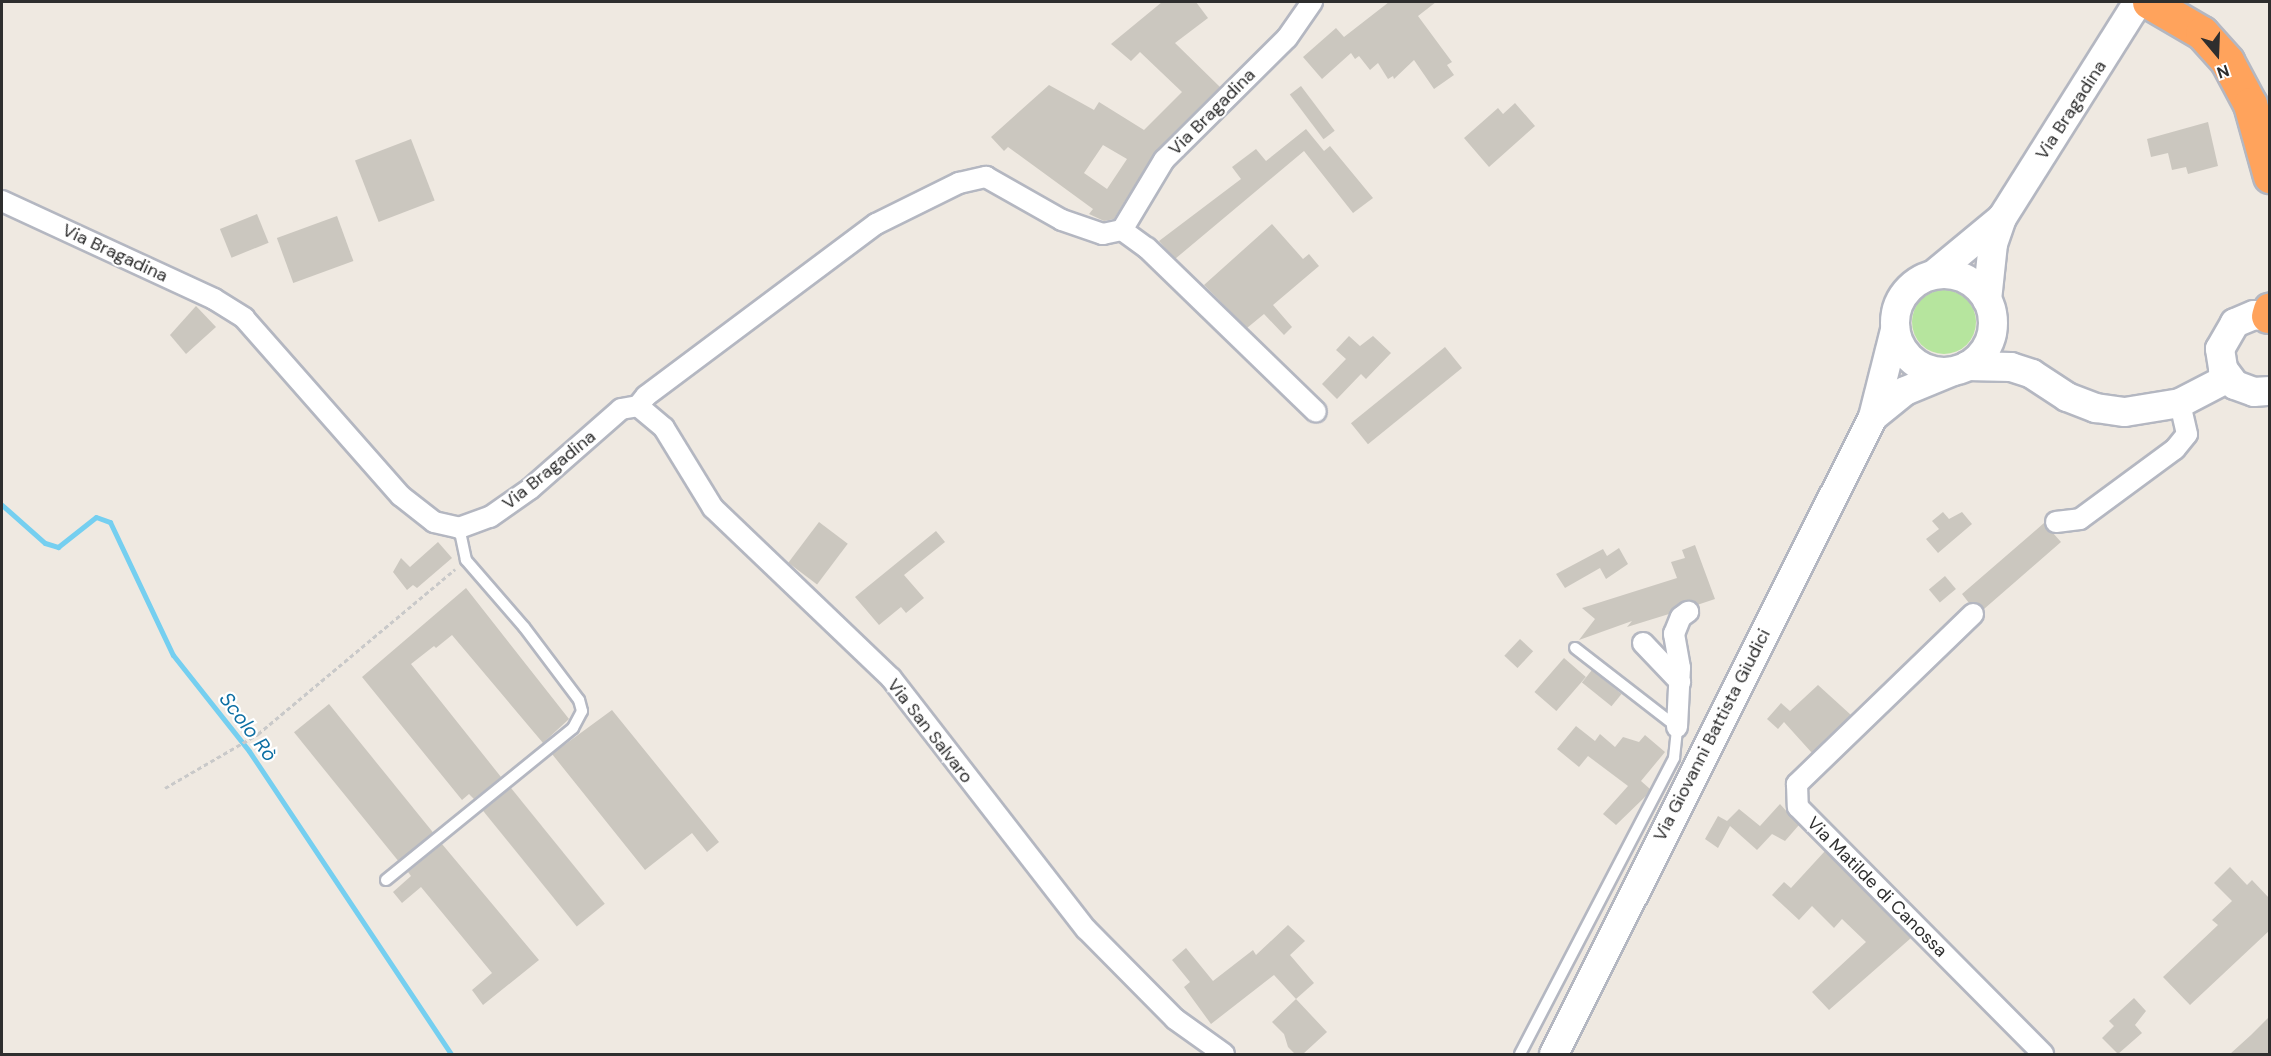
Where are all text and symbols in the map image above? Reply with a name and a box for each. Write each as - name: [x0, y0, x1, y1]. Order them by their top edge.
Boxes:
- north arrow: [2187, 24, 2247, 84]
- street label: Via Bragadina: [2031, 56, 2111, 164]
- text: N: [2214, 60, 2232, 83]
- street label: Via Bragadina: [1164, 64, 1260, 160]
- street label: Via Bragadina: [59, 219, 171, 287]
- street label: Via Bragadina: [498, 426, 600, 514]
- street label: Via Giovanni Battista Giudici: [1649, 625, 1775, 845]
- street label: Via San Salvaro: [883, 675, 977, 787]
- water label: Scolo Rò: [214, 688, 282, 766]
- street label: Via Matilde di Canossa: [1802, 812, 1952, 962]

